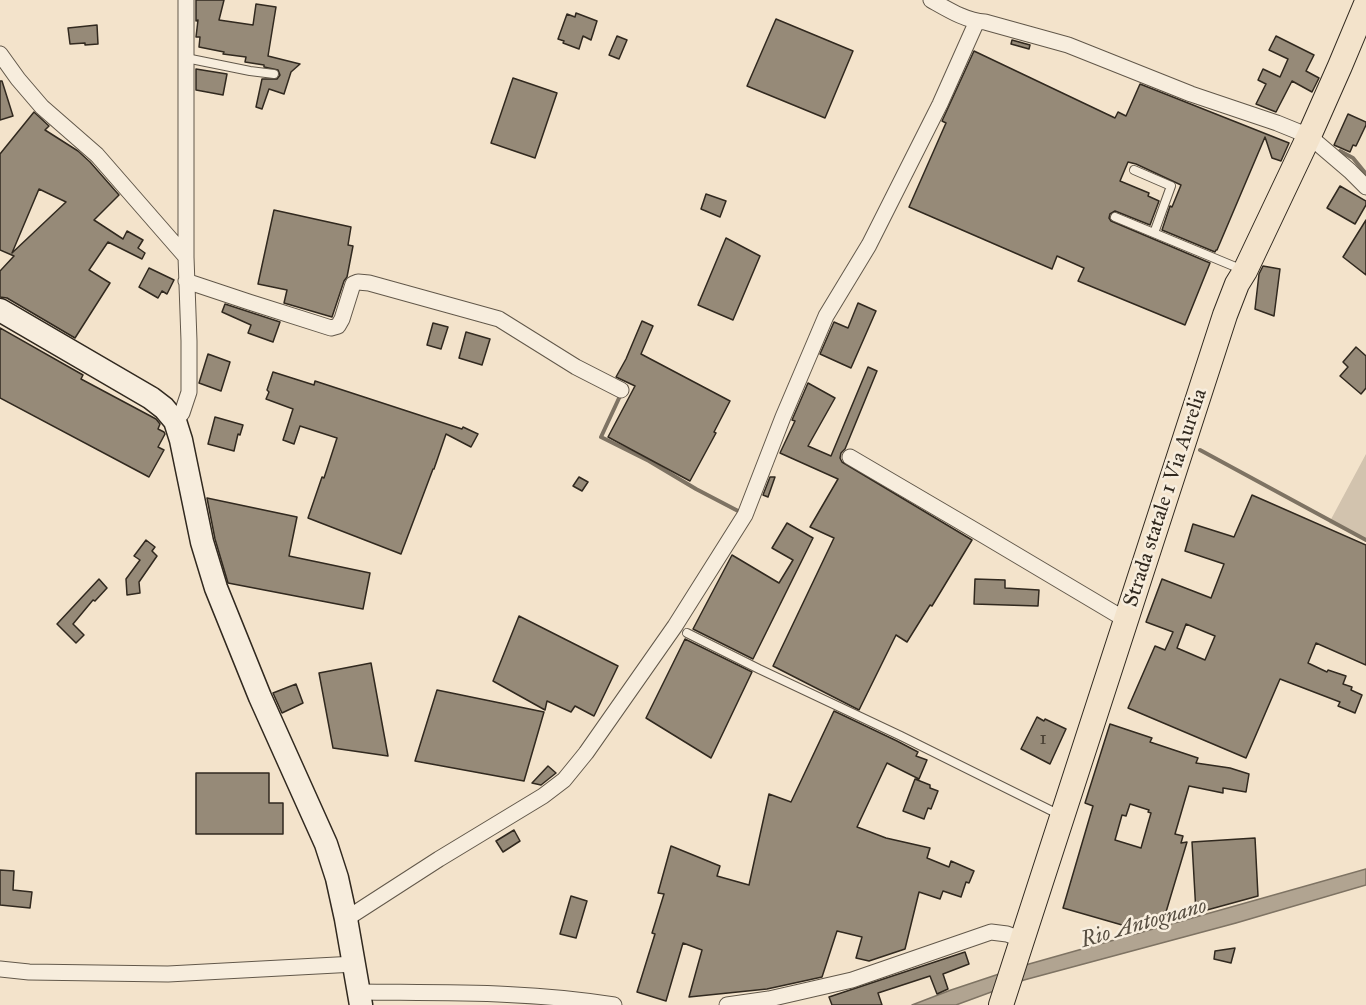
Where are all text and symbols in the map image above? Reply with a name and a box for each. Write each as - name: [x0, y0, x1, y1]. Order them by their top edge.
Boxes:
- street label: Strada statale 1 Via Aurelia: [1119, 386, 1213, 610]
- house number: 1: [1039, 729, 1047, 751]
- water label: Rio Antognano: [1078, 893, 1210, 955]

